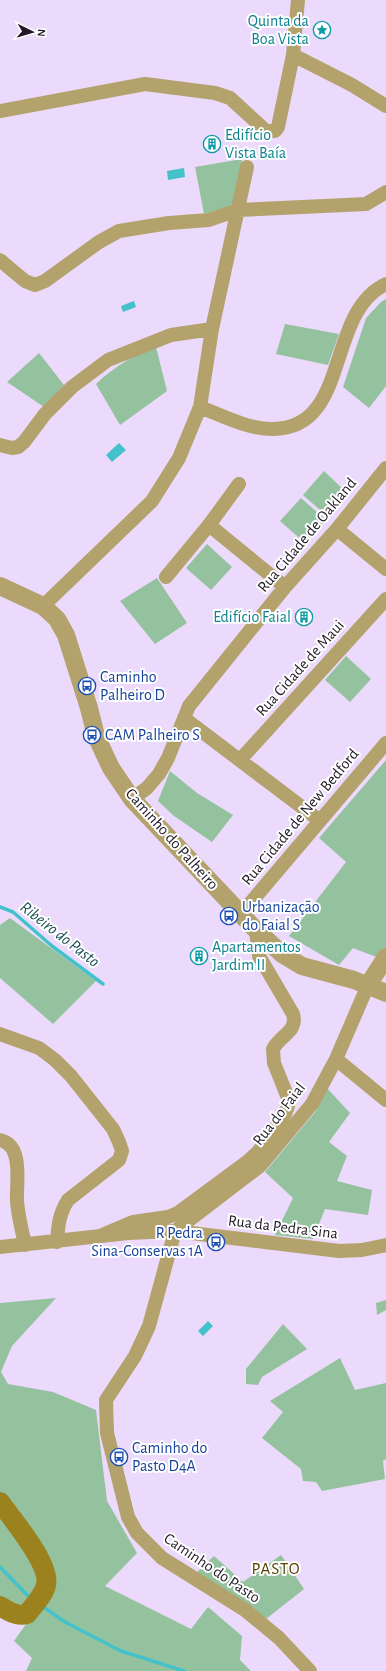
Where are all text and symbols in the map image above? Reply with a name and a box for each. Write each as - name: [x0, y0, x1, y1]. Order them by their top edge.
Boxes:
- north arrow: [12, 12, 52, 52]
- place label: Quinta da Boa Vista: [248, 13, 309, 47]
- place icon: Quinta da Boa Vista: [312, 20, 332, 40]
- text: N: [36, 29, 47, 37]
- place label: Edifício Vista Baía: [225, 127, 286, 161]
- building icon: Edifício Vista Baía: [202, 134, 222, 154]
- street label: Rua Cidade de Oakland: [255, 475, 359, 595]
- building icon: Edifício Faial: [294, 607, 314, 627]
- place label: Edifício Faial: [213, 609, 291, 625]
- street label: Rua Cidade de Maui: [253, 617, 347, 719]
- place label: Caminho Palheiro D: [100, 669, 165, 703]
- bus stop icon: Caminho Palheiro D: [77, 676, 97, 696]
- bus stop icon: CAM Palheiro S: [82, 725, 102, 745]
- place label: CAM Palheiro S: [105, 727, 200, 743]
- street label: Rua Cidade de New Bedford: [238, 746, 362, 888]
- street label: Caminho do Palheiro: [123, 785, 222, 893]
- water label: Ribeiro do Pasto: [17, 898, 103, 970]
- place label: Urbanização do Faial S: [242, 899, 320, 933]
- bus stop icon: Urbanização do Faial S: [219, 906, 239, 926]
- place label: Apartamentos Jardim II: [212, 939, 301, 973]
- building icon: Apartamentos Jardim II: [189, 946, 209, 966]
- street label: Rua do Faial: [250, 1080, 308, 1148]
- street label: Rua da Pedra Sina: [227, 1212, 339, 1242]
- place label: R Pedra Sina-Conservas 1A: [91, 1225, 203, 1259]
- bus stop icon: R Pedra Sina-Conservas 1A: [206, 1232, 226, 1252]
- place label: Caminho do Pasto D4A: [132, 1440, 208, 1474]
- bus stop icon: Caminho do Pasto D4A: [109, 1447, 129, 1467]
- street label: Caminho do Pasto: [161, 1530, 263, 1606]
- district label: PASTO: [251, 1560, 301, 1577]

